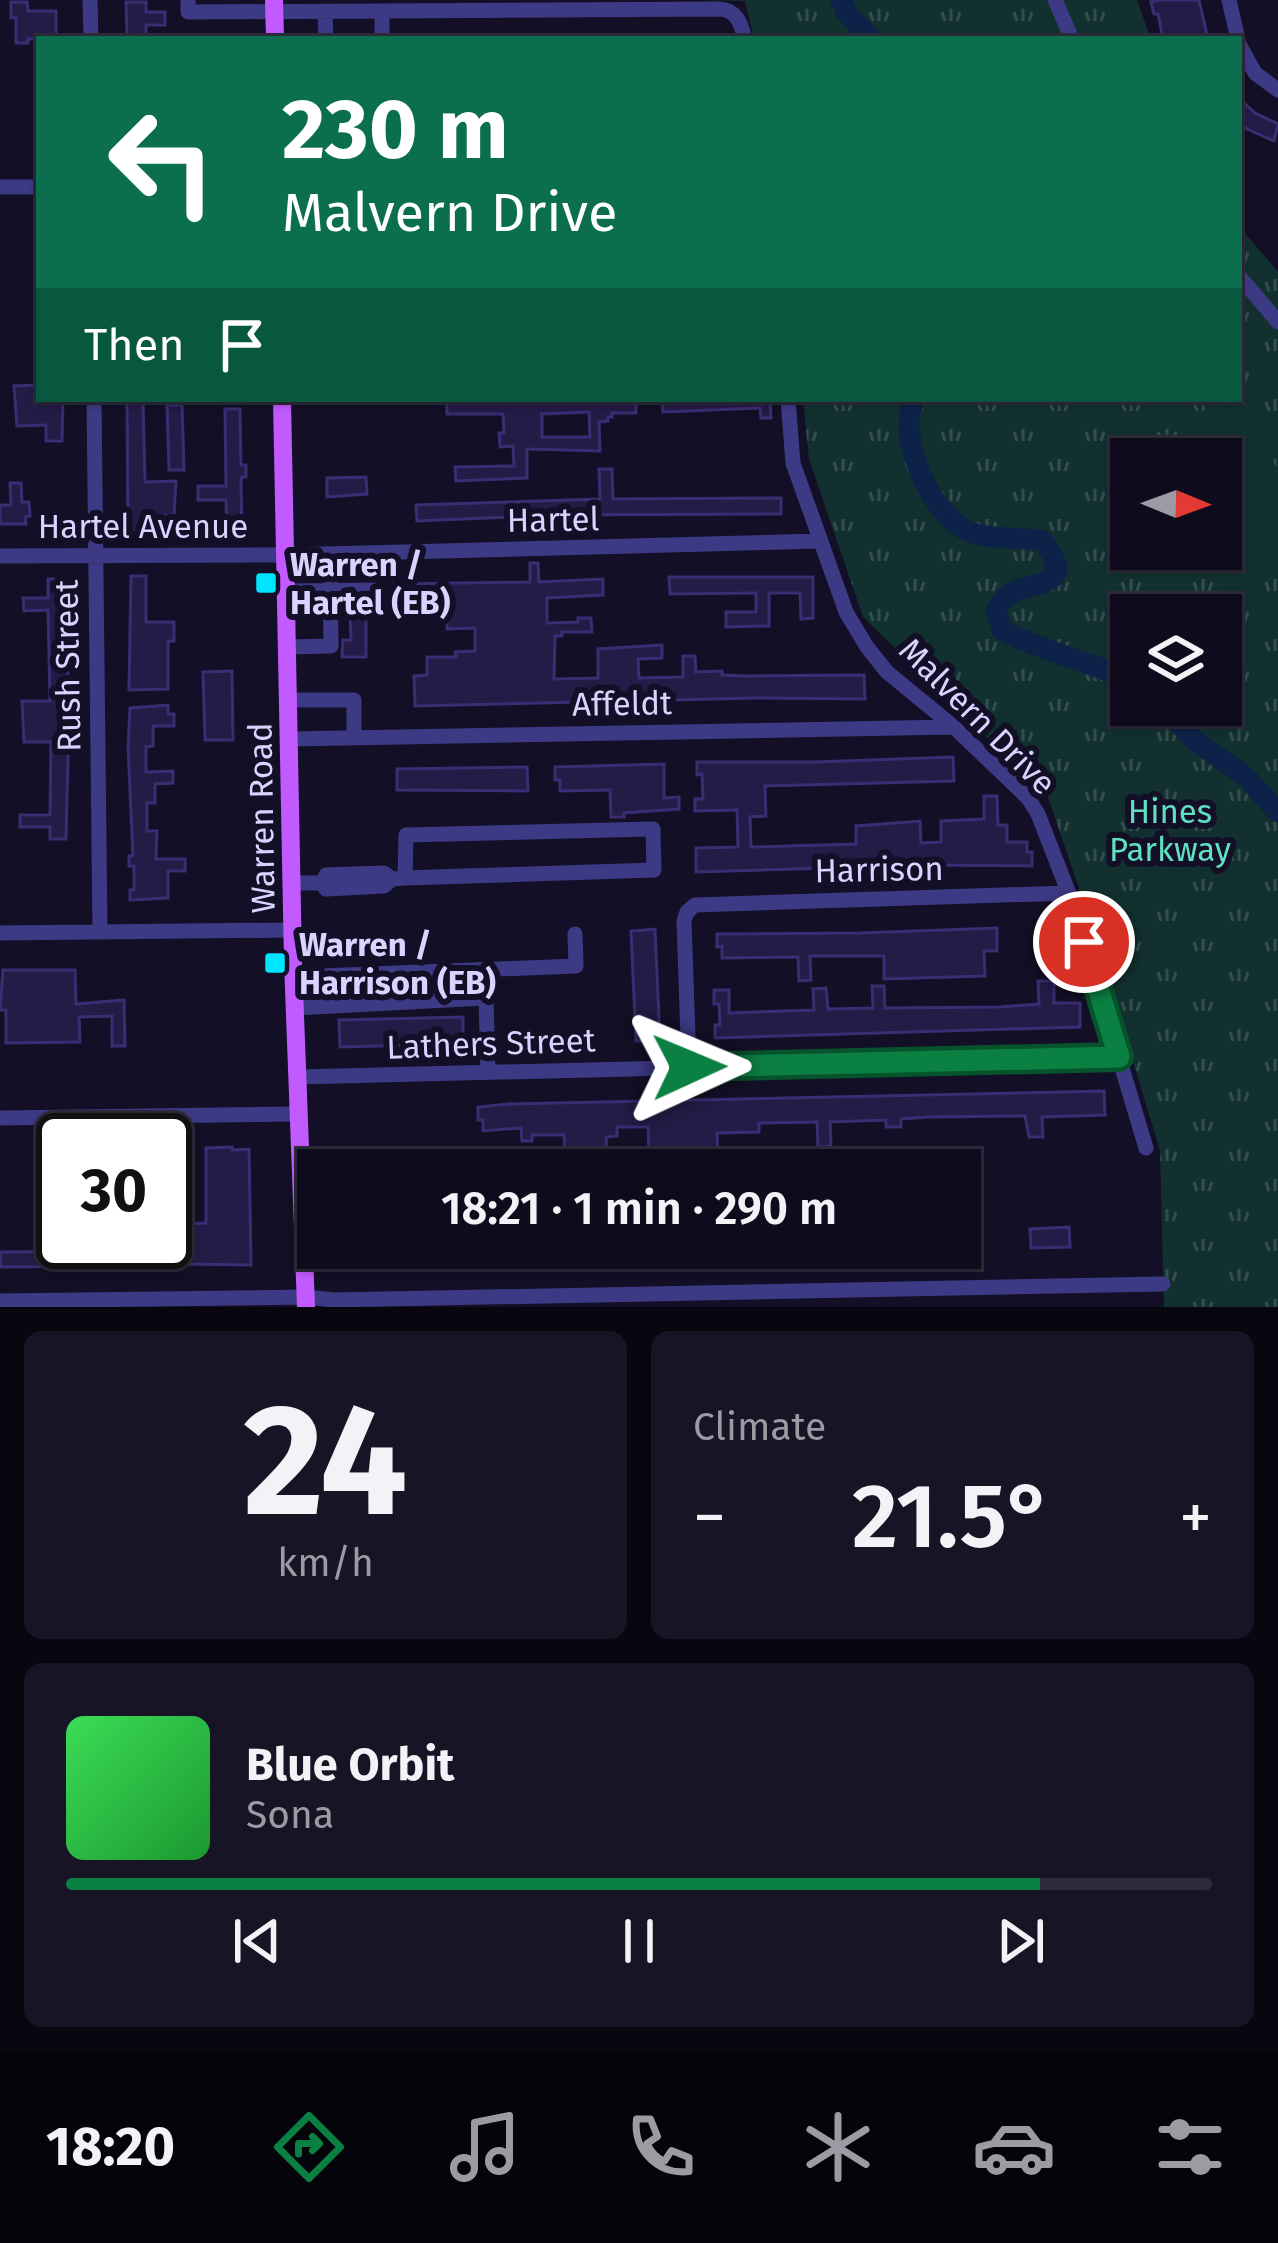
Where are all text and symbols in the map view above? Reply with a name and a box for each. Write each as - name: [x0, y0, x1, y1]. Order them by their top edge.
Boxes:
- text: 230 m: [282, 79, 509, 180]
- icon: left: [84, 84, 240, 240]
- text: Malvern Drive: [282, 181, 617, 245]
- icon: arrive: [209, 312, 275, 378]
- text: Then: [84, 318, 185, 372]
- north arrow: [1110, 438, 1242, 570]
- map controls: [1110, 438, 1242, 726]
- street label: Hartel: [507, 499, 600, 541]
- street label: Hartel Avenue: [38, 507, 248, 547]
- place label: Warren / Hartel (EB): [290, 545, 451, 623]
- marker: Warren / Hartel (EB): [253, 570, 279, 596]
- street label: Rush Street: [46, 579, 89, 752]
- button: layers: [1110, 594, 1242, 726]
- street label: Malvern Drive: [891, 630, 1064, 803]
- street label: Affeldt: [572, 683, 672, 725]
- street label: Warren Road: [240, 722, 284, 914]
- park label: Hines Parkway: [1109, 792, 1231, 870]
- street label: Harrison: [814, 849, 944, 891]
- pin: [1033, 891, 1135, 993]
- icon: arrive: [1051, 909, 1117, 975]
- place label: Warren / Harrison (EB): [299, 925, 496, 1003]
- marker: Warren / Harrison (EB): [262, 950, 288, 976]
- position arrow: [626, 1004, 752, 1130]
- street label: Lathers Street: [386, 1020, 596, 1068]
- speed limit sign: 30: [36, 1113, 192, 1269]
- text: 18:21 · 1 min · 290 m: [441, 1182, 837, 1236]
- text: 24: [243, 1368, 408, 1555]
- text: Climate: [693, 1404, 826, 1450]
- text: 21.5°: [852, 1463, 1053, 1571]
- text: −: [693, 1478, 726, 1557]
- text: +: [1179, 1478, 1212, 1557]
- text: km/h: [277, 1540, 374, 1586]
- text: Blue Orbit: [246, 1738, 454, 1792]
- text: Sona: [246, 1792, 334, 1838]
- icon: previous: [224, 1908, 290, 1974]
- icon: pause: [606, 1908, 672, 1974]
- icon: next: [988, 1908, 1054, 1974]
- icon: directions: [267, 2105, 351, 2189]
- icon: music: [443, 2105, 527, 2189]
- icon: phone: [619, 2105, 703, 2189]
- icon: climate: [796, 2105, 880, 2189]
- icon: car: [972, 2105, 1056, 2189]
- icon: filters: [1148, 2105, 1232, 2189]
- text: 18:20: [46, 2115, 175, 2179]

